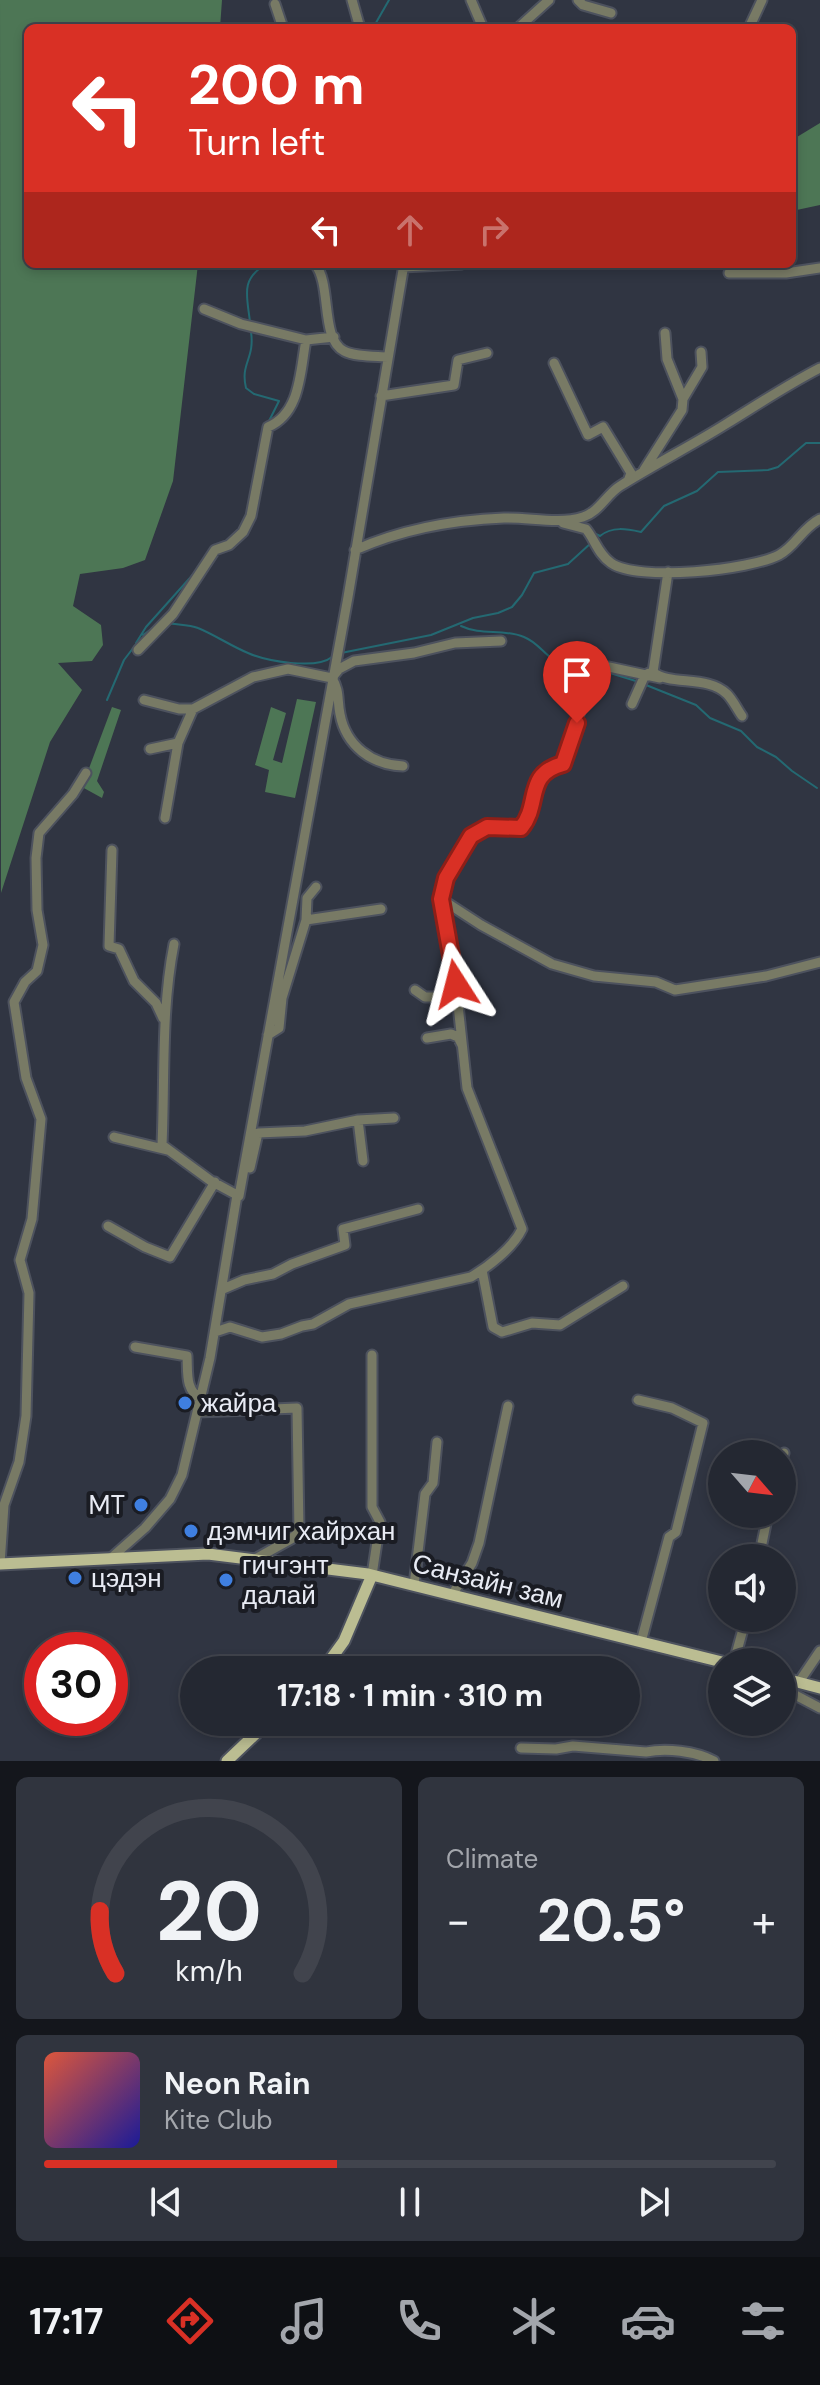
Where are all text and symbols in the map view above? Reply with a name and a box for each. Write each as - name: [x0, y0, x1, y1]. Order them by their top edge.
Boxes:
- text: 200 m: [188, 48, 365, 121]
- icon: left: [56, 56, 160, 160]
- text: Turn left: [188, 119, 325, 166]
- icon: left: [304, 208, 348, 252]
- icon: ahead: [388, 208, 432, 252]
- icon: right: [472, 208, 516, 252]
- pin: [543, 641, 611, 723]
- icon: arrive: [555, 653, 599, 697]
- position arrow: [414, 942, 498, 1026]
- place label: жайра: [201, 1386, 277, 1420]
- marker: жайра: [176, 1394, 194, 1412]
- north arrow: [708, 1440, 796, 1528]
- map controls: [708, 1440, 796, 1736]
- place label: MT: [89, 1488, 125, 1522]
- marker: MT: [132, 1496, 150, 1514]
- place label: дэмчиг хайрхан: [207, 1514, 395, 1548]
- marker: дэмчиг хайрхан: [182, 1522, 200, 1540]
- button: sound: [708, 1544, 796, 1632]
- street label: Санзайн зам: [409, 1546, 567, 1616]
- place label: гичгэнт далай: [242, 1548, 329, 1612]
- place label: цэдэн: [91, 1561, 162, 1595]
- marker: цэдэн: [66, 1569, 84, 1587]
- marker: гичгэнт далай: [217, 1571, 235, 1589]
- speed limit sign: 30: [24, 1632, 128, 1736]
- button: layers: [708, 1648, 796, 1736]
- text: 17:18 · 1 min · 310 m: [277, 1676, 543, 1715]
- text: Climate: [446, 1842, 538, 1876]
- text: 20: [156, 1857, 262, 1966]
- text: 20.5°: [537, 1881, 685, 1960]
- text: −: [446, 1892, 470, 1950]
- text: +: [752, 1892, 776, 1950]
- text: km/h: [175, 1953, 243, 1990]
- text: Neon Rain: [164, 2064, 310, 2103]
- text: Kite Club: [164, 2103, 273, 2137]
- icon: previous: [144, 2180, 188, 2224]
- icon: pause: [388, 2180, 432, 2224]
- icon: next: [632, 2180, 676, 2224]
- icon: directions: [162, 2293, 218, 2349]
- icon: music: [276, 2293, 332, 2349]
- icon: phone: [391, 2293, 447, 2349]
- icon: climate: [506, 2293, 562, 2349]
- icon: car: [620, 2293, 676, 2349]
- icon: filters: [735, 2293, 791, 2349]
- text: 17:17: [29, 2298, 103, 2345]

